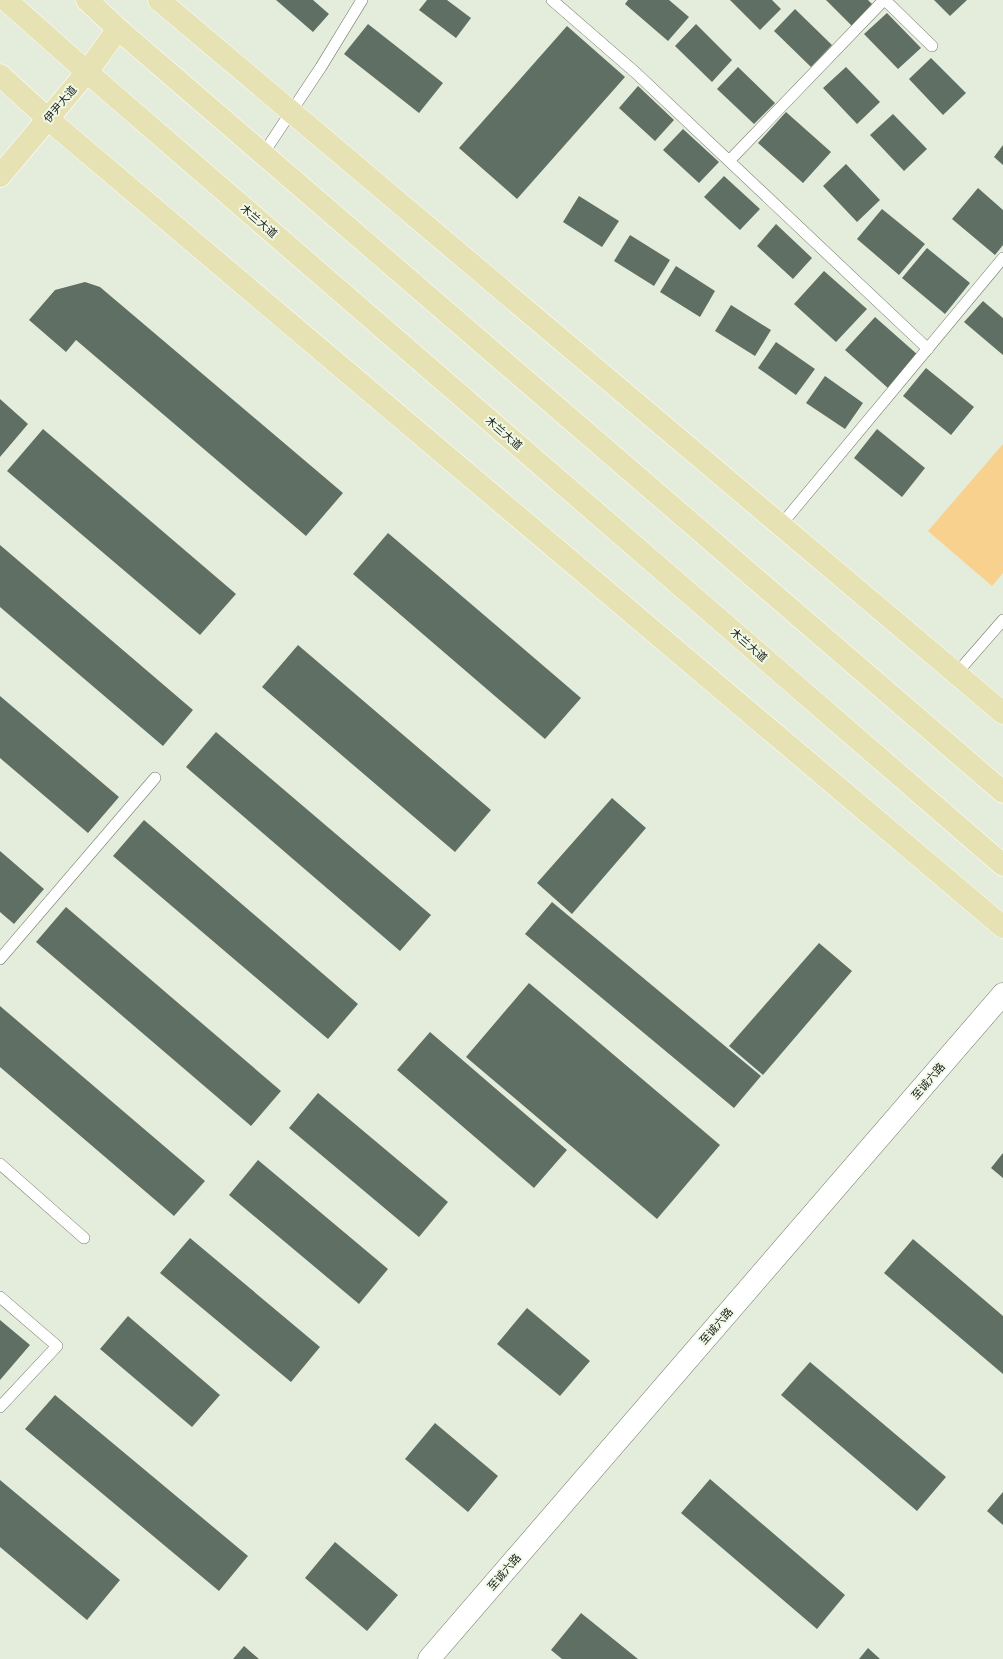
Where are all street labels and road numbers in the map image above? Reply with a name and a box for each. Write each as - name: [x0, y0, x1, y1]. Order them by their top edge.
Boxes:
- street label: 伊尹大道: [41, 83, 80, 125]
- street label: 木兰大道: [238, 202, 280, 241]
- street label: 木兰大道: [483, 414, 525, 453]
- street label: 木兰大道: [728, 626, 770, 665]
- street label: 至诚六路: [909, 1060, 948, 1102]
- street label: 至诚六路: [697, 1305, 736, 1347]
- street label: 至诚六路: [485, 1551, 524, 1593]

